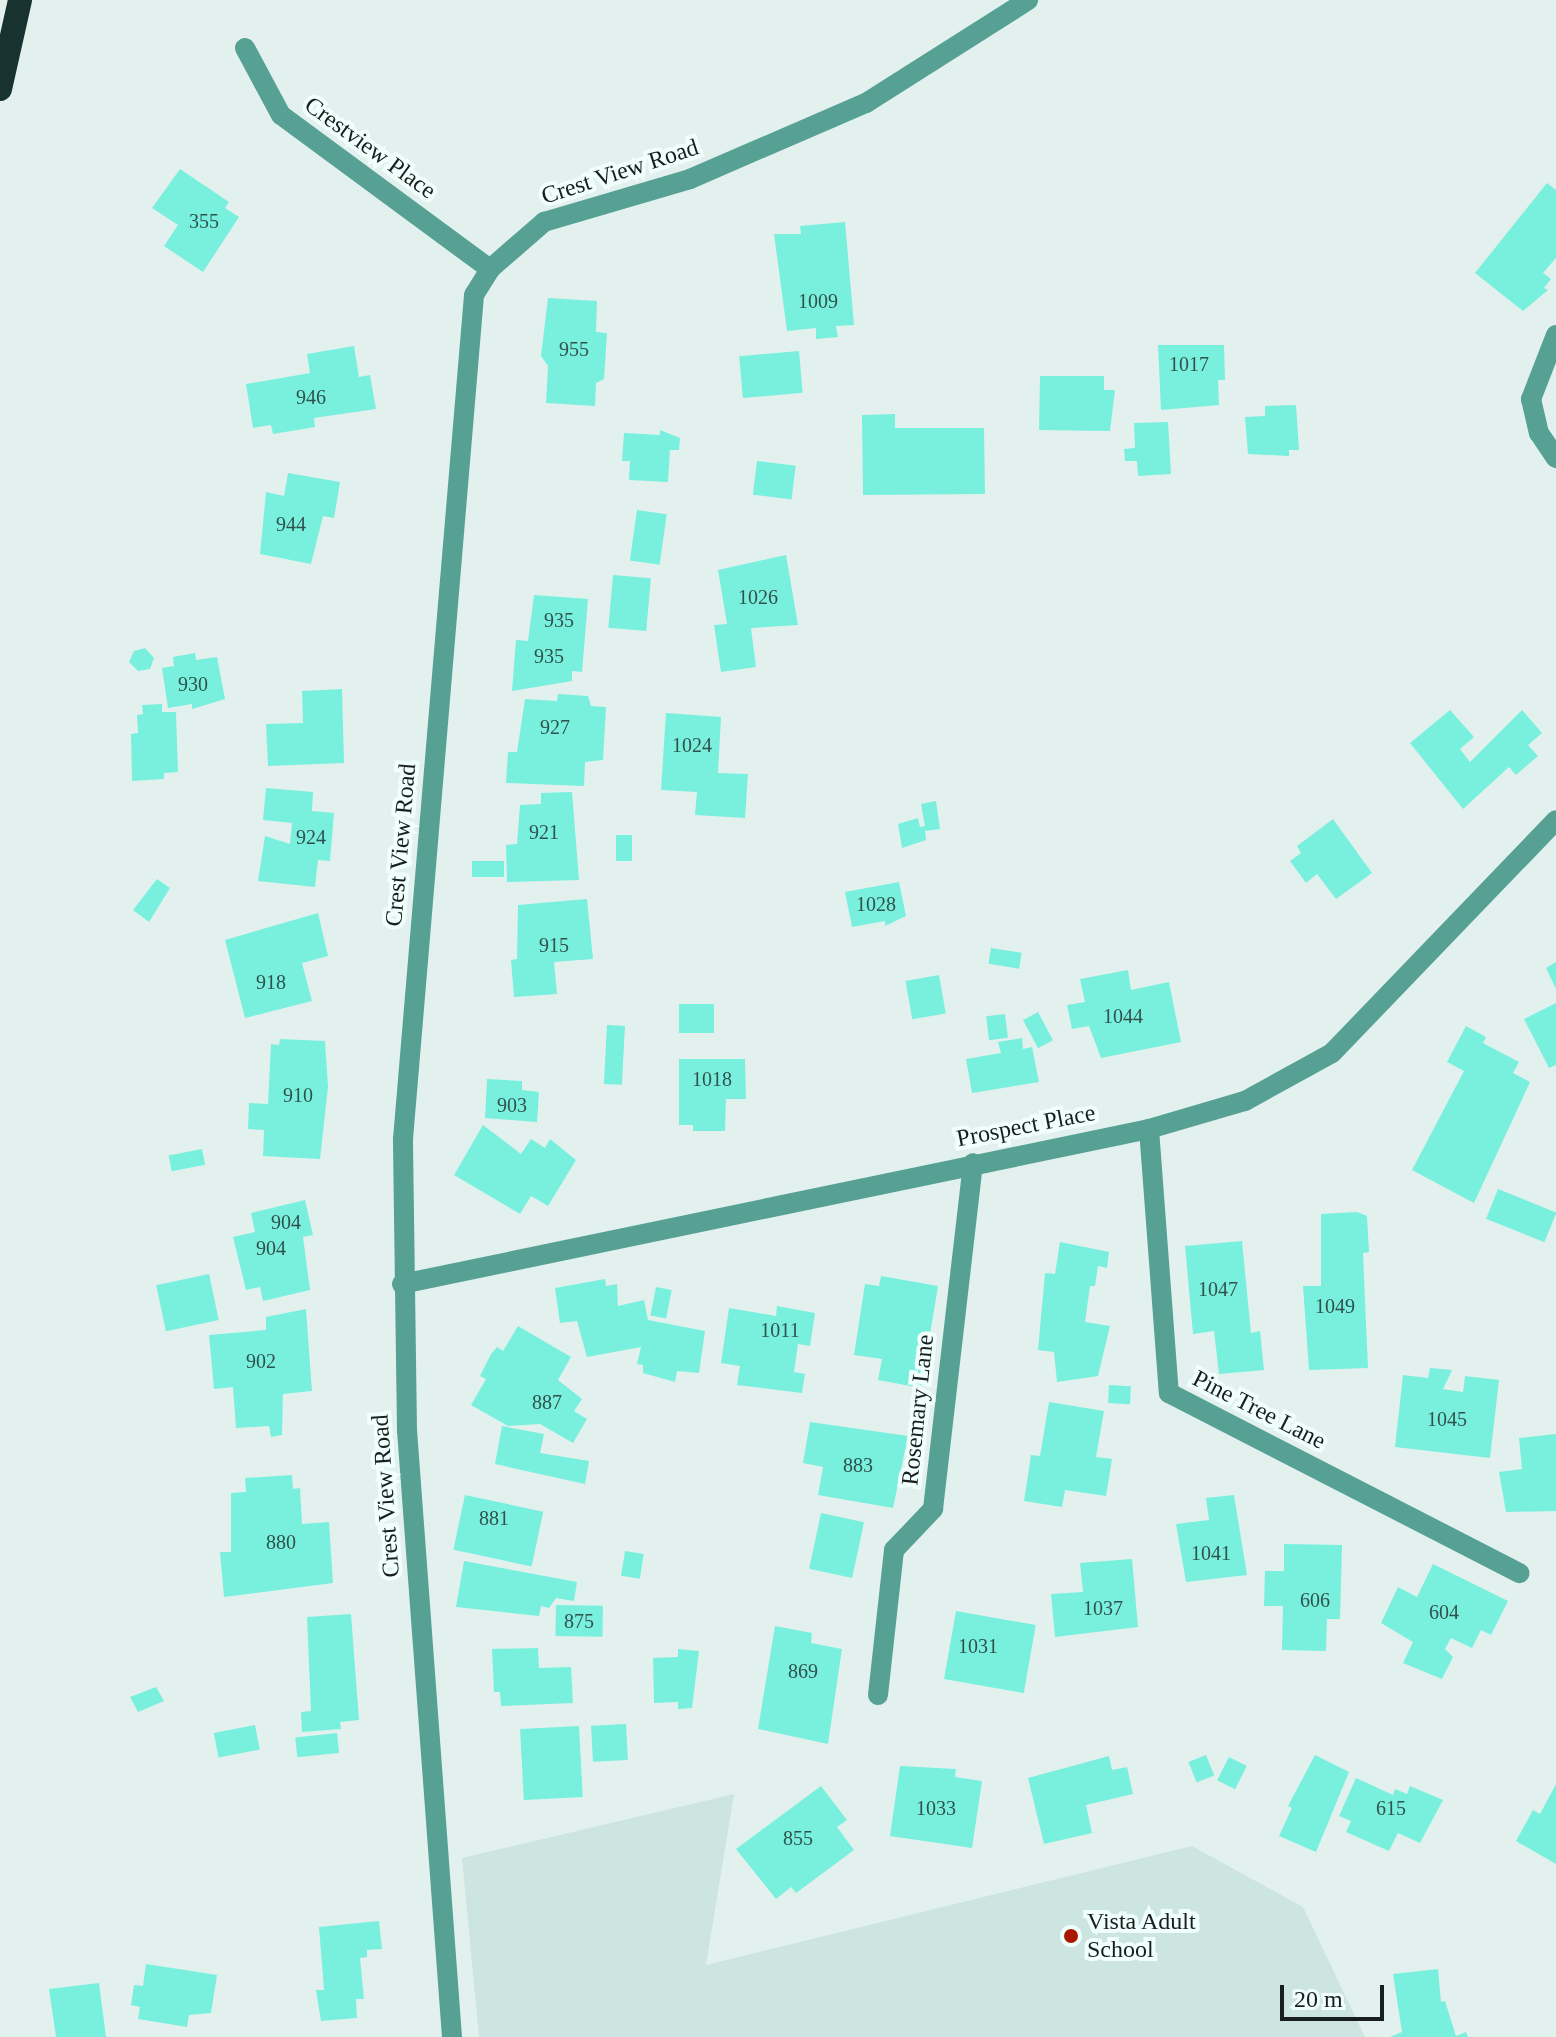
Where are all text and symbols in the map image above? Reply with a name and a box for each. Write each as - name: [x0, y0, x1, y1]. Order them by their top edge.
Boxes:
- street label: Crestview Place: [299, 91, 441, 205]
- street label: Crest View Road: [538, 133, 702, 211]
- house number: 355: [189, 209, 219, 233]
- house number: 1009: [798, 289, 838, 313]
- house number: 955: [559, 337, 589, 361]
- house number: 1017: [1169, 352, 1209, 376]
- house number: 946: [296, 385, 326, 409]
- house number: 944: [276, 512, 306, 536]
- house number: 1026: [738, 585, 778, 609]
- house number: 935: [544, 608, 574, 632]
- house number: 935: [534, 644, 564, 668]
- house number: 930: [178, 672, 208, 696]
- house number: 927: [540, 715, 570, 739]
- house number: 1024: [672, 733, 712, 757]
- street label: Crest View Road: [380, 762, 422, 928]
- house number: 921: [529, 820, 559, 844]
- house number: 924: [296, 825, 326, 849]
- house number: 1028: [856, 892, 896, 916]
- house number: 915: [539, 933, 569, 957]
- house number: 918: [256, 970, 286, 994]
- house number: 1044: [1103, 1004, 1143, 1028]
- house number: 1018: [692, 1067, 732, 1091]
- house number: 910: [283, 1083, 313, 1107]
- house number: 903: [497, 1093, 527, 1117]
- street label: Prospect Place: [954, 1098, 1098, 1154]
- house number: 904: [271, 1210, 301, 1234]
- house number: 904: [256, 1236, 286, 1260]
- house number: 1047: [1198, 1277, 1238, 1301]
- house number: 1049: [1315, 1294, 1355, 1318]
- house number: 1011: [760, 1318, 800, 1342]
- street label: Rosemary Lane: [896, 1333, 940, 1487]
- house number: 902: [246, 1349, 276, 1373]
- street label: Pine Tree Lane: [1188, 1364, 1330, 1456]
- house number: 887: [532, 1390, 562, 1414]
- house number: 1045: [1427, 1407, 1467, 1431]
- street label: Crest View Road: [366, 1413, 406, 1579]
- house number: 883: [843, 1453, 873, 1477]
- house number: 881: [479, 1506, 509, 1530]
- house number: 880: [266, 1530, 296, 1554]
- house number: 1041: [1191, 1541, 1231, 1565]
- house number: 606: [1300, 1588, 1330, 1612]
- house number: 1037: [1083, 1596, 1123, 1620]
- house number: 604: [1429, 1600, 1459, 1624]
- house number: 875: [564, 1609, 594, 1633]
- house number: 1031: [958, 1634, 998, 1658]
- house number: 869: [788, 1659, 818, 1683]
- house number: 1033: [916, 1796, 956, 1820]
- house number: 615: [1376, 1796, 1406, 1820]
- house number: 855: [783, 1826, 813, 1850]
- place label: Vista Adult School: [1087, 1908, 1197, 1964]
- marker: Vista Adult School: [1062, 1927, 1080, 1945]
- scale bar: [1284, 1969, 1388, 2019]
- text: 20 m: [1294, 1986, 1343, 2012]

